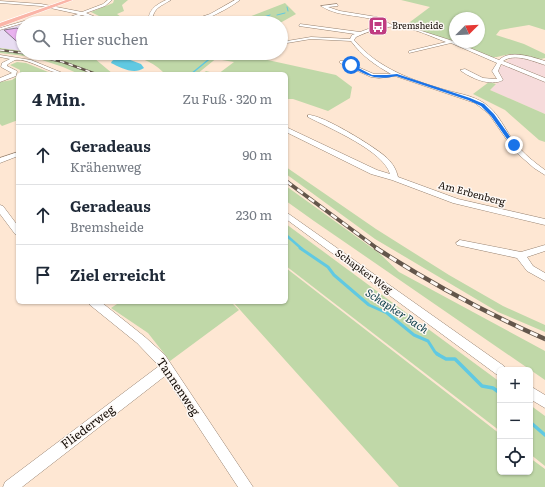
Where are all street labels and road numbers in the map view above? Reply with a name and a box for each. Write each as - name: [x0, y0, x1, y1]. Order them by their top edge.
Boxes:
- street label: Am Erbenberg: [437, 176, 508, 209]
- street label: Schapker Weg: [333, 245, 396, 297]
- street label: Tannenweg: [153, 354, 205, 419]
- street label: Fliederweg: [57, 400, 118, 452]

